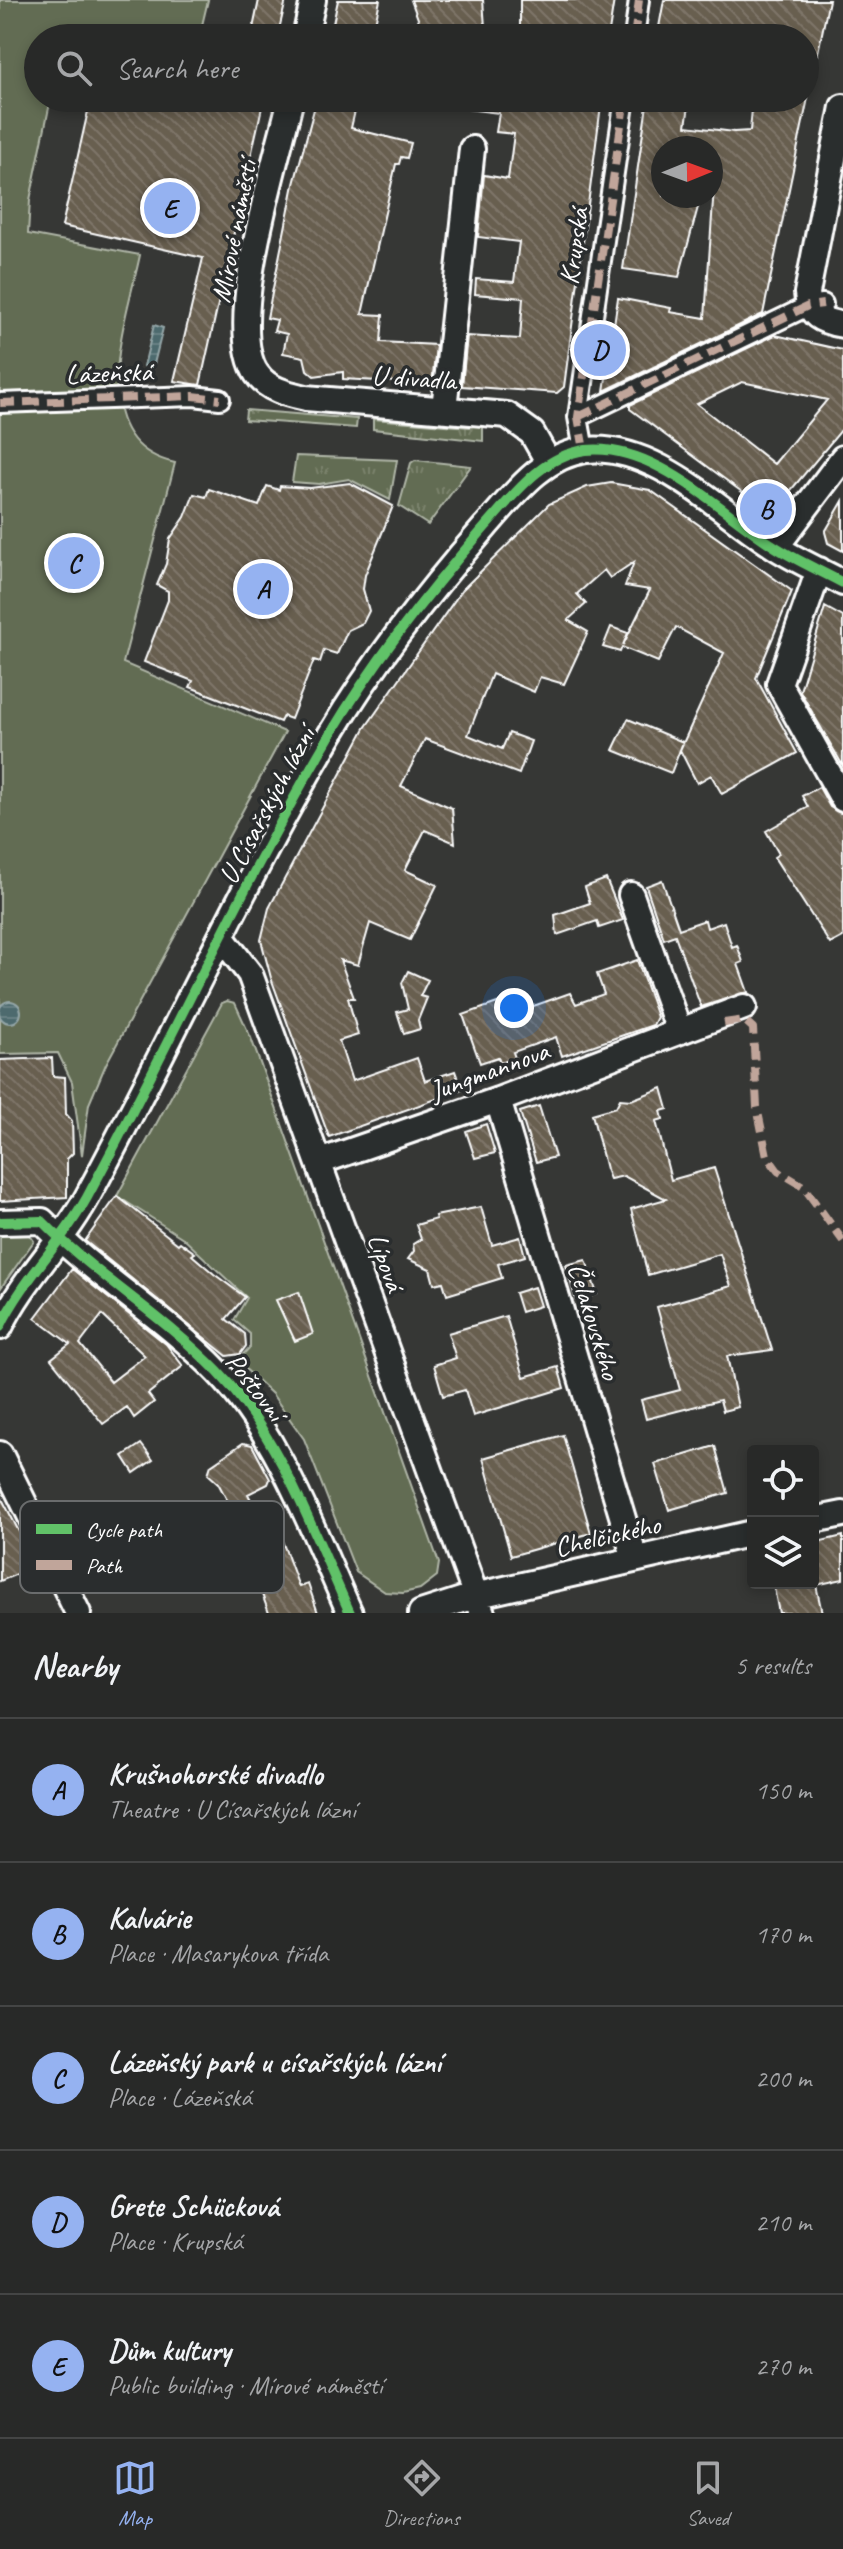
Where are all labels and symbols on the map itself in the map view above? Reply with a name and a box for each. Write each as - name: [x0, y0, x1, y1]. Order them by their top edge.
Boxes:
- north arrow: [651, 136, 723, 208]
- street label: Mírové náměstí: [203, 151, 266, 305]
- pin: E: [144, 178, 196, 238]
- street label: Krupská: [551, 203, 597, 287]
- pin: D: [574, 320, 626, 380]
- street label: Lázeňská: [65, 353, 156, 392]
- street label: U divadla: [371, 357, 460, 398]
- pin: B: [740, 479, 792, 539]
- pin: C: [48, 533, 100, 593]
- pin: A: [237, 559, 289, 619]
- street label: U Císařských lázní: [210, 716, 325, 890]
- your location: [494, 988, 534, 1028]
- street label: Jungmannova: [423, 1032, 555, 1109]
- street label: Lípová: [360, 1228, 414, 1299]
- street label: Čelakovského: [560, 1259, 629, 1386]
- street label: Poštovní: [218, 1345, 297, 1432]
- legend: [20, 1501, 284, 1593]
- street label: Chelčického: [551, 1506, 665, 1565]
- text: Cycle path: [86, 1516, 163, 1544]
- text: Path: [86, 1552, 123, 1580]

